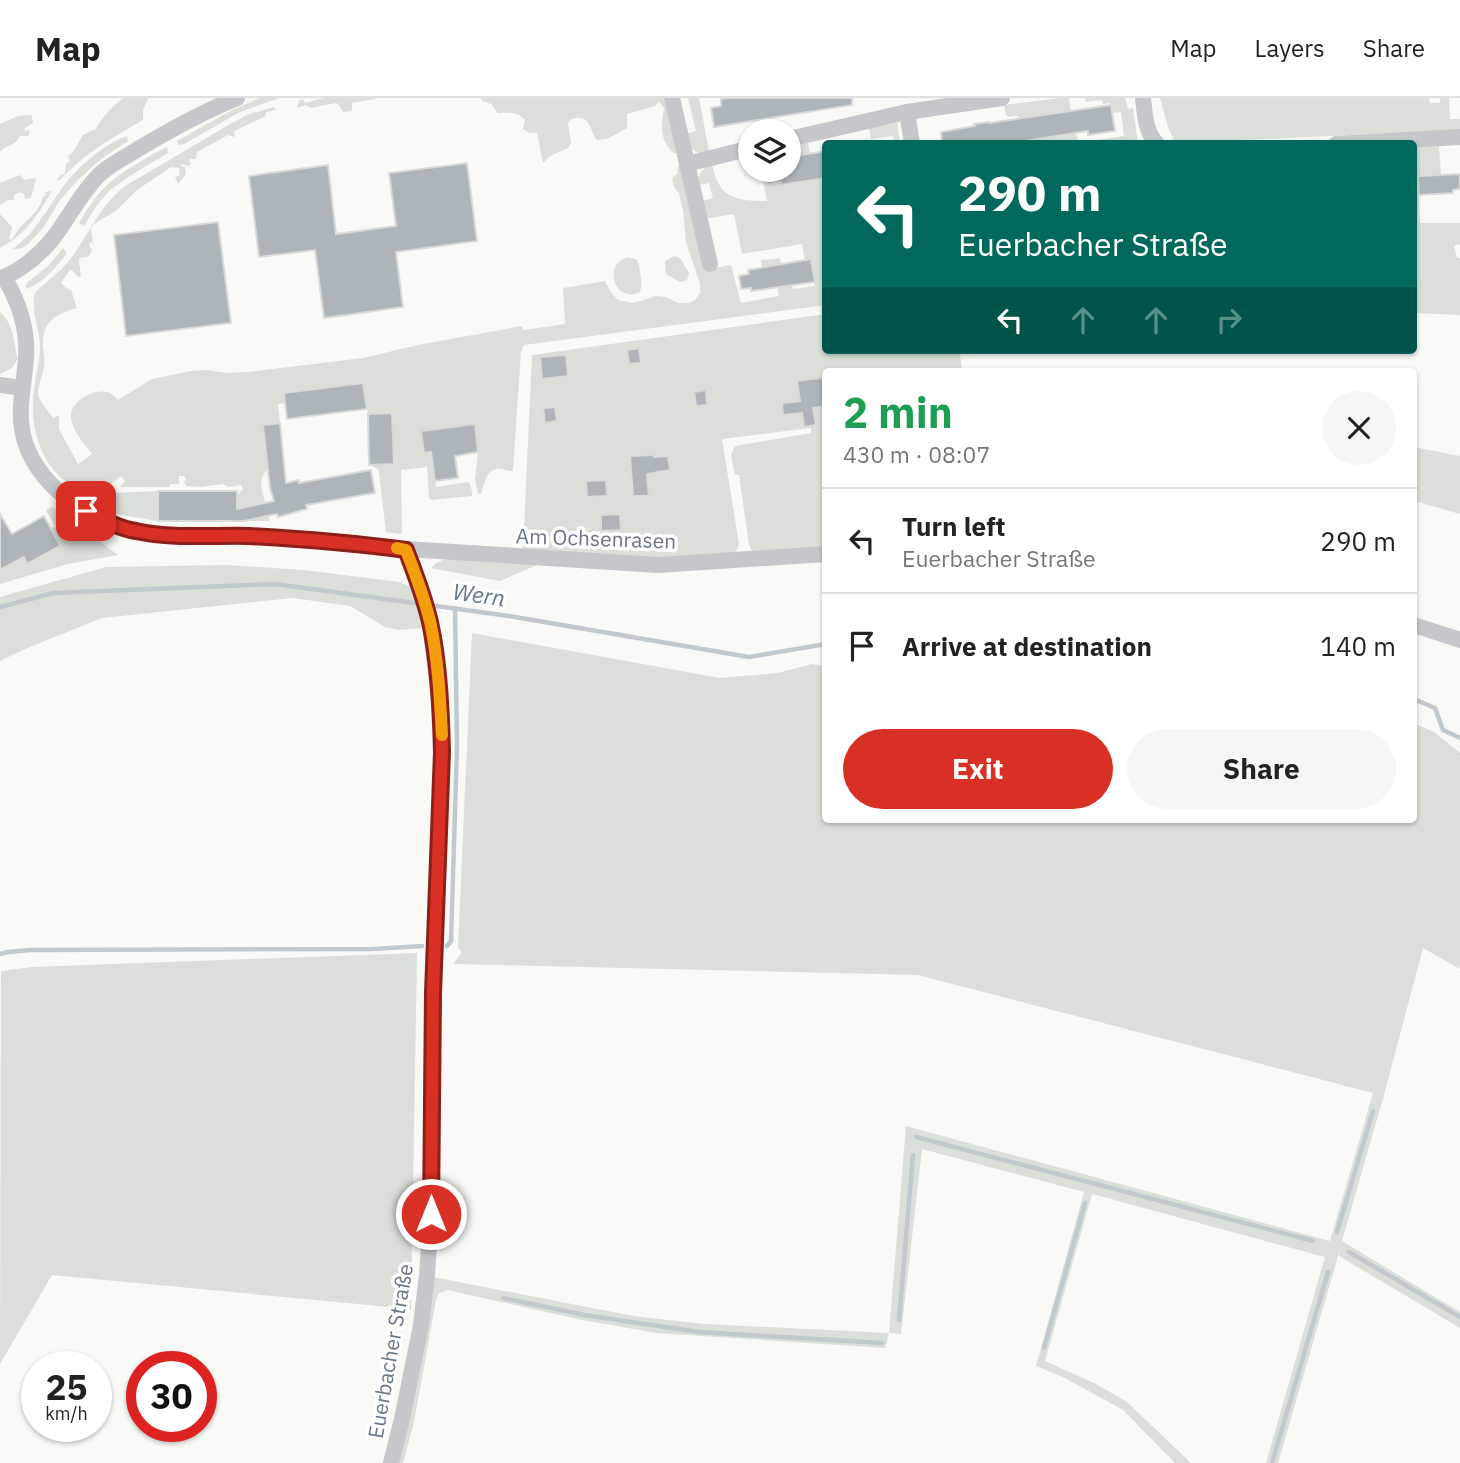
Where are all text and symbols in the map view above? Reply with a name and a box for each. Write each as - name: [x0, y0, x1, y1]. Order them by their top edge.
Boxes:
- text: Map: [35, 27, 101, 70]
- text: Map: [1170, 32, 1217, 64]
- text: Layers: [1255, 32, 1325, 64]
- text: Share: [1363, 32, 1425, 64]
- map controls: [738, 119, 801, 182]
- button: layers: [738, 119, 801, 182]
- text: 290 m: [958, 161, 1102, 224]
- icon: left: [843, 168, 934, 259]
- text: Euerbacher Straße: [958, 223, 1228, 265]
- icon: left: [991, 301, 1029, 339]
- icon: ahead: [1064, 301, 1102, 339]
- icon: ahead: [1137, 301, 1175, 339]
- icon: right: [1210, 301, 1248, 339]
- text: 2 min: [843, 385, 953, 440]
- button: close: [1322, 391, 1396, 465]
- text: 430 m · 08:07: [843, 439, 990, 469]
- pin: [56, 481, 116, 541]
- icon: arrive: [67, 492, 105, 530]
- text: Turn left: [902, 509, 1005, 543]
- street label: Am Ochsenrasen: [515, 521, 677, 555]
- icon: left: [843, 522, 881, 560]
- text: 290 m: [1320, 524, 1396, 558]
- text: Euerbacher Straße: [902, 543, 1096, 573]
- water label: Wern: [451, 575, 507, 613]
- icon: arrive: [843, 627, 881, 665]
- text: Arrive at destination: [902, 629, 1152, 663]
- text: 140 m: [1320, 629, 1396, 663]
- button: Exit: [843, 729, 1113, 809]
- button: Share: [1127, 729, 1396, 809]
- position arrow: [394, 1177, 468, 1251]
- street label: Euerbacher Straße: [361, 1261, 419, 1441]
- speed limit sign: 30: [126, 1351, 217, 1442]
- text: 25: [45, 1364, 88, 1410]
- text: km/h: [45, 1402, 88, 1425]

